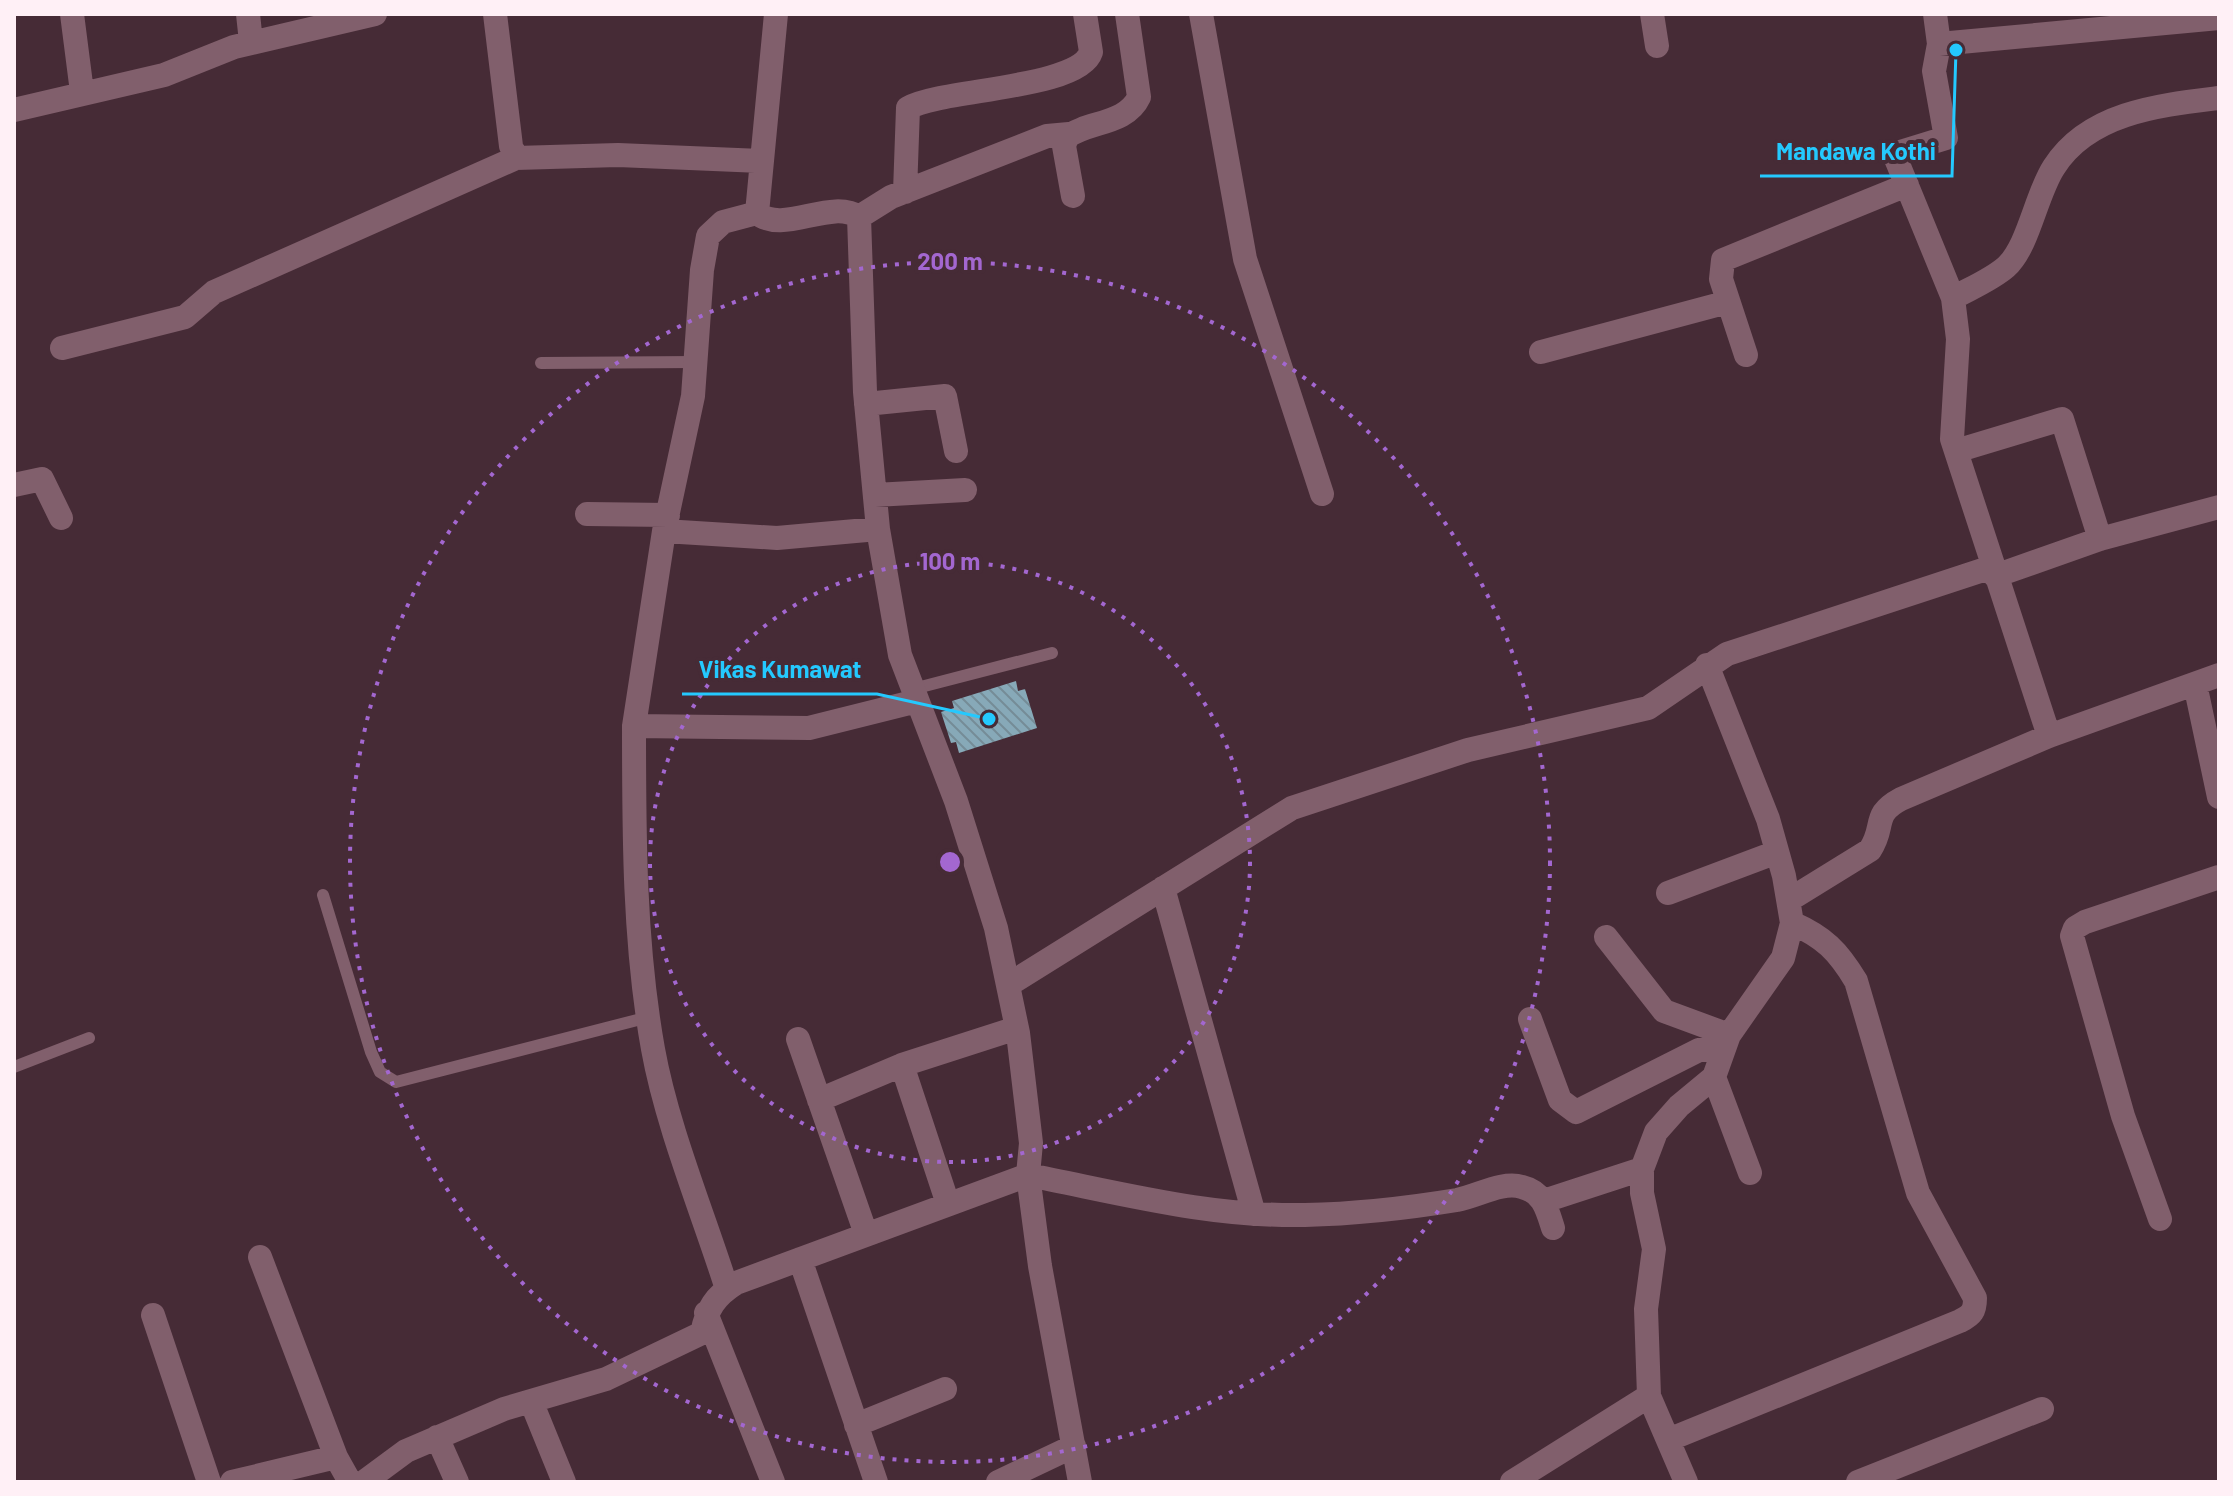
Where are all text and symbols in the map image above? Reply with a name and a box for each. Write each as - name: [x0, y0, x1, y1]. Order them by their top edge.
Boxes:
- callout: Mandawa Kothi: [1760, 128, 1952, 176]
- text: Mandawa Kothi: [1776, 136, 1936, 165]
- text: 200 m: [917, 246, 983, 275]
- text: 100 m: [920, 546, 980, 575]
- callout: Vikas Kumawat: [682, 646, 877, 694]
- text: Vikas Kumawat: [699, 654, 861, 683]
- centre of rings: [936, 848, 964, 876]

